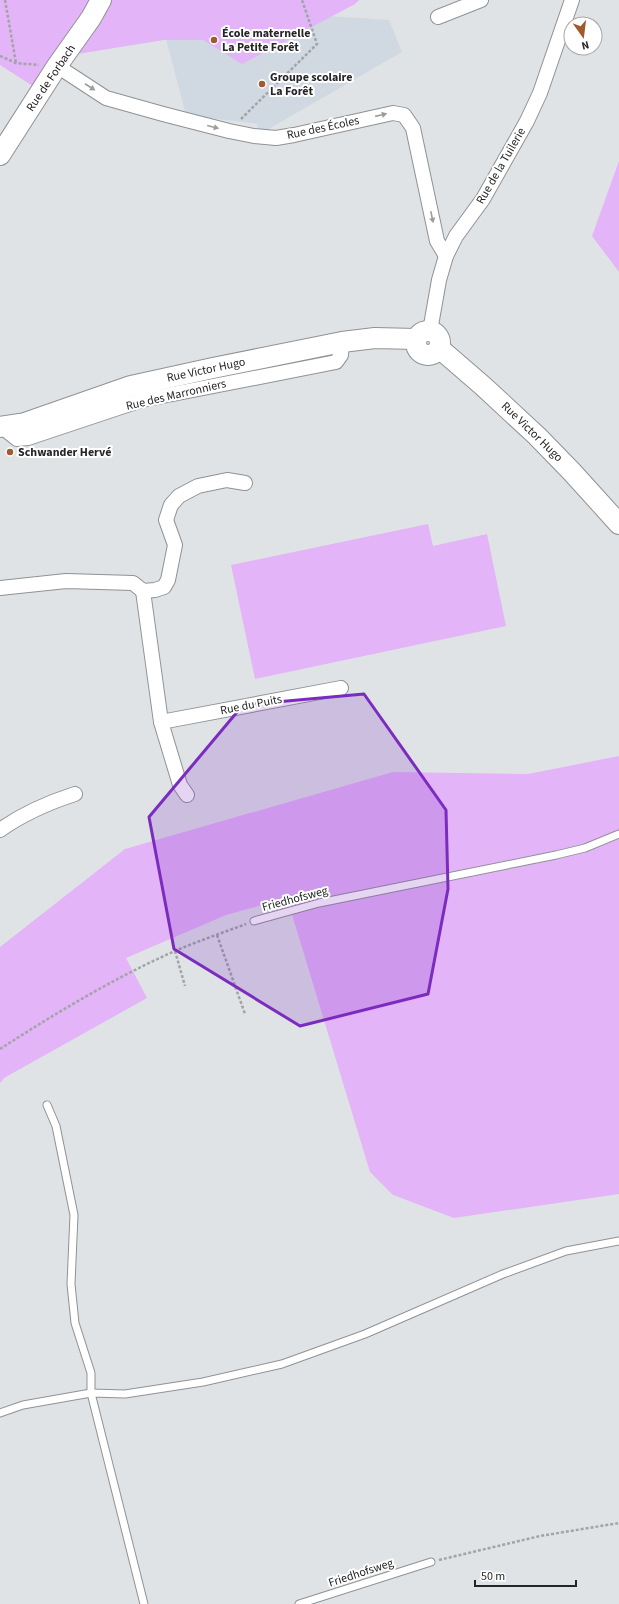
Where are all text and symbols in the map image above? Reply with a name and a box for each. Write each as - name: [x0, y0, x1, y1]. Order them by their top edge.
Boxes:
- north arrow: [563, 16, 603, 56]
- place label: École maternelle La Petite Forêt: [222, 25, 310, 56]
- marker: École maternelle La Petite Forêt: [209, 35, 219, 45]
- text: N: [580, 37, 591, 53]
- street label: Rue de Forbach: [22, 41, 80, 115]
- place label: Groupe scolaire La Forêt: [270, 69, 352, 100]
- marker: Groupe scolaire La Forêt: [257, 79, 267, 89]
- one-way arrow: [85, 83, 95, 91]
- street label: Rue des Écoles: [285, 112, 361, 144]
- one-way arrow: [375, 112, 388, 118]
- one-way arrow: [207, 124, 219, 130]
- street label: Rue de la Tuilerie: [472, 125, 530, 207]
- one-way arrow: [429, 211, 435, 223]
- street label: Rue Victor Hugo: [165, 353, 247, 387]
- street label: Rue des Marronniers: [124, 375, 228, 415]
- street label: Rue Victor Hugo: [497, 398, 567, 466]
- place label: Schwander Hervé: [18, 444, 111, 461]
- marker: Schwander Hervé: [5, 447, 15, 457]
- street label: Rue du Puits: [219, 691, 283, 719]
- street label: Friedhofsweg: [260, 882, 330, 916]
- street label: Friedhofsweg: [326, 1555, 396, 1591]
- scale bar: [475, 1562, 576, 1588]
- text: 50 m: [481, 1568, 505, 1585]

